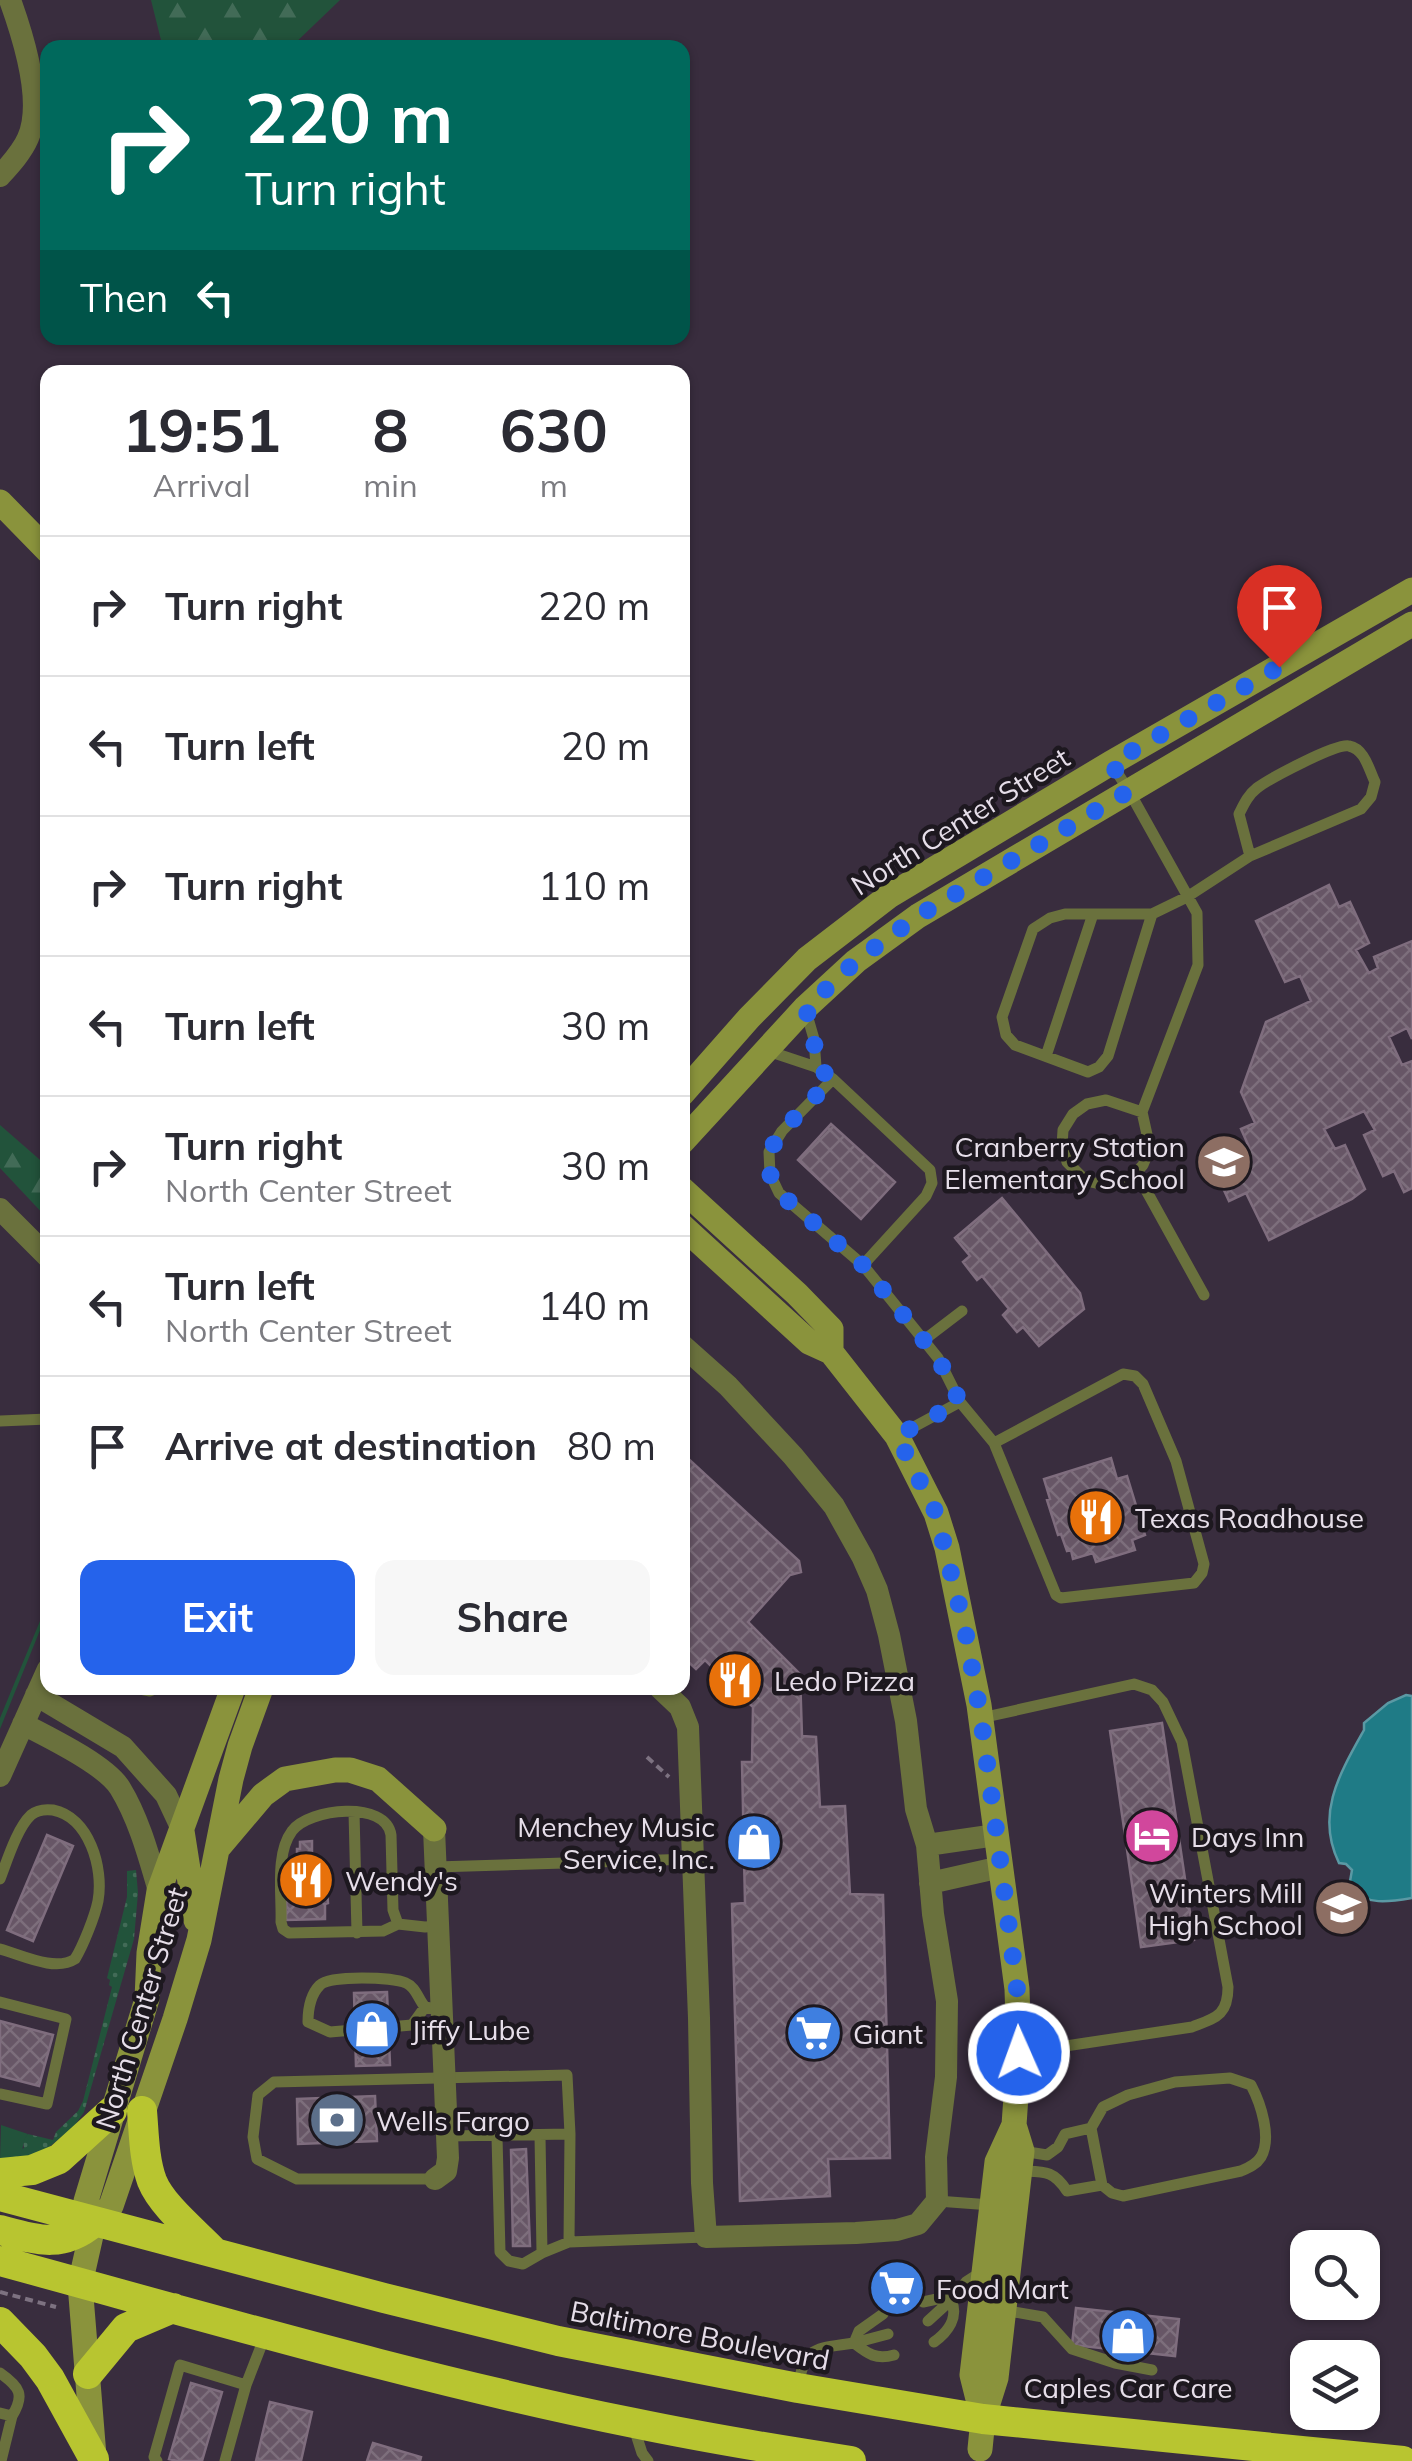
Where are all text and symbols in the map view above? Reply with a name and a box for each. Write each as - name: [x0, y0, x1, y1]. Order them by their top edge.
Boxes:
- text: 220 m: [245, 73, 453, 161]
- icon: right: [80, 80, 210, 210]
- text: Turn right: [245, 160, 446, 216]
- icon: left: [188, 270, 243, 325]
- text: Then: [80, 274, 168, 322]
- text: 19:51: [122, 392, 281, 467]
- text: 8: [372, 392, 408, 467]
- text: 630: [500, 392, 608, 467]
- text: Arrival: [153, 465, 251, 505]
- text: min: [363, 465, 418, 505]
- text: m: [540, 465, 568, 505]
- pin: [1237, 565, 1322, 668]
- icon: right: [80, 579, 135, 634]
- icon: arrive: [1252, 580, 1307, 635]
- text: Turn right: [165, 582, 342, 630]
- text: 220 m: [538, 582, 650, 630]
- icon: left: [80, 719, 135, 774]
- text: Turn left: [165, 722, 315, 770]
- text: 20 m: [561, 722, 650, 770]
- street label: North Center Street: [844, 740, 1076, 902]
- icon: right: [80, 859, 135, 914]
- text: Turn right: [165, 862, 342, 910]
- text: 110 m: [538, 862, 650, 910]
- icon: left: [80, 999, 135, 1054]
- text: Turn left: [165, 1002, 315, 1050]
- text: 30 m: [561, 1002, 650, 1050]
- text: Turn right: [165, 1122, 342, 1170]
- place label: Cranberry Station Elementary School: [944, 1129, 1185, 1196]
- school or university icon: Cranberry Station Elementary School: [1194, 1132, 1254, 1192]
- icon: right: [80, 1139, 135, 1194]
- text: 30 m: [561, 1142, 650, 1190]
- text: North Center Street: [165, 1170, 452, 1210]
- text: Turn left: [165, 1262, 315, 1310]
- icon: left: [80, 1279, 135, 1334]
- text: 140 m: [538, 1282, 650, 1330]
- text: North Center Street: [165, 1310, 452, 1350]
- icon: arrive: [80, 1419, 135, 1474]
- text: Arrive at destination: [165, 1422, 537, 1470]
- text: 80 m: [567, 1422, 656, 1470]
- restaurant icon: Texas Roadhouse: [1066, 1487, 1126, 1547]
- place label: Texas Roadhouse: [1135, 1500, 1364, 1535]
- button: Exit: [80, 1560, 355, 1675]
- button: Share: [375, 1560, 650, 1675]
- restaurant icon: Ledo Pizza: [705, 1650, 765, 1710]
- place label: Ledo Pizza: [774, 1663, 915, 1698]
- hotel icon: Days Inn: [1122, 1806, 1182, 1866]
- place label: Menchey Music Service, Inc.: [517, 1809, 715, 1876]
- shop icon: Menchey Music Service, Inc.: [724, 1812, 784, 1872]
- place label: Days Inn: [1191, 1819, 1304, 1854]
- restaurant icon: Wendy's: [276, 1850, 336, 1910]
- place label: Wendy's: [345, 1863, 458, 1898]
- place label: Winters Mill High School: [1148, 1875, 1303, 1942]
- school or university icon: Winters Mill High School: [1312, 1878, 1372, 1938]
- street label: North Center Street: [88, 1883, 194, 2133]
- shop icon: Jiffy Lube: [342, 1999, 402, 2059]
- position arrow: [967, 2001, 1071, 2105]
- supermarket icon: Giant: [784, 2003, 844, 2063]
- place label: Jiffy Lube: [411, 2012, 531, 2047]
- place label: Giant: [853, 2016, 923, 2051]
- bank icon: Wells Fargo: [307, 2090, 367, 2150]
- place label: Wells Fargo: [376, 2103, 530, 2138]
- map controls: [1290, 2230, 1380, 2430]
- button: search: [1290, 2230, 1380, 2320]
- supermarket icon: Food Mart: [867, 2258, 927, 2318]
- place label: Food Mart: [936, 2271, 1069, 2306]
- street label: Baltimore Boulevard: [568, 2293, 832, 2377]
- shop icon: Caples Car Care: [1098, 2306, 1158, 2366]
- button: layers: [1290, 2340, 1380, 2430]
- place label: Caples Car Care: [1023, 2370, 1233, 2405]

